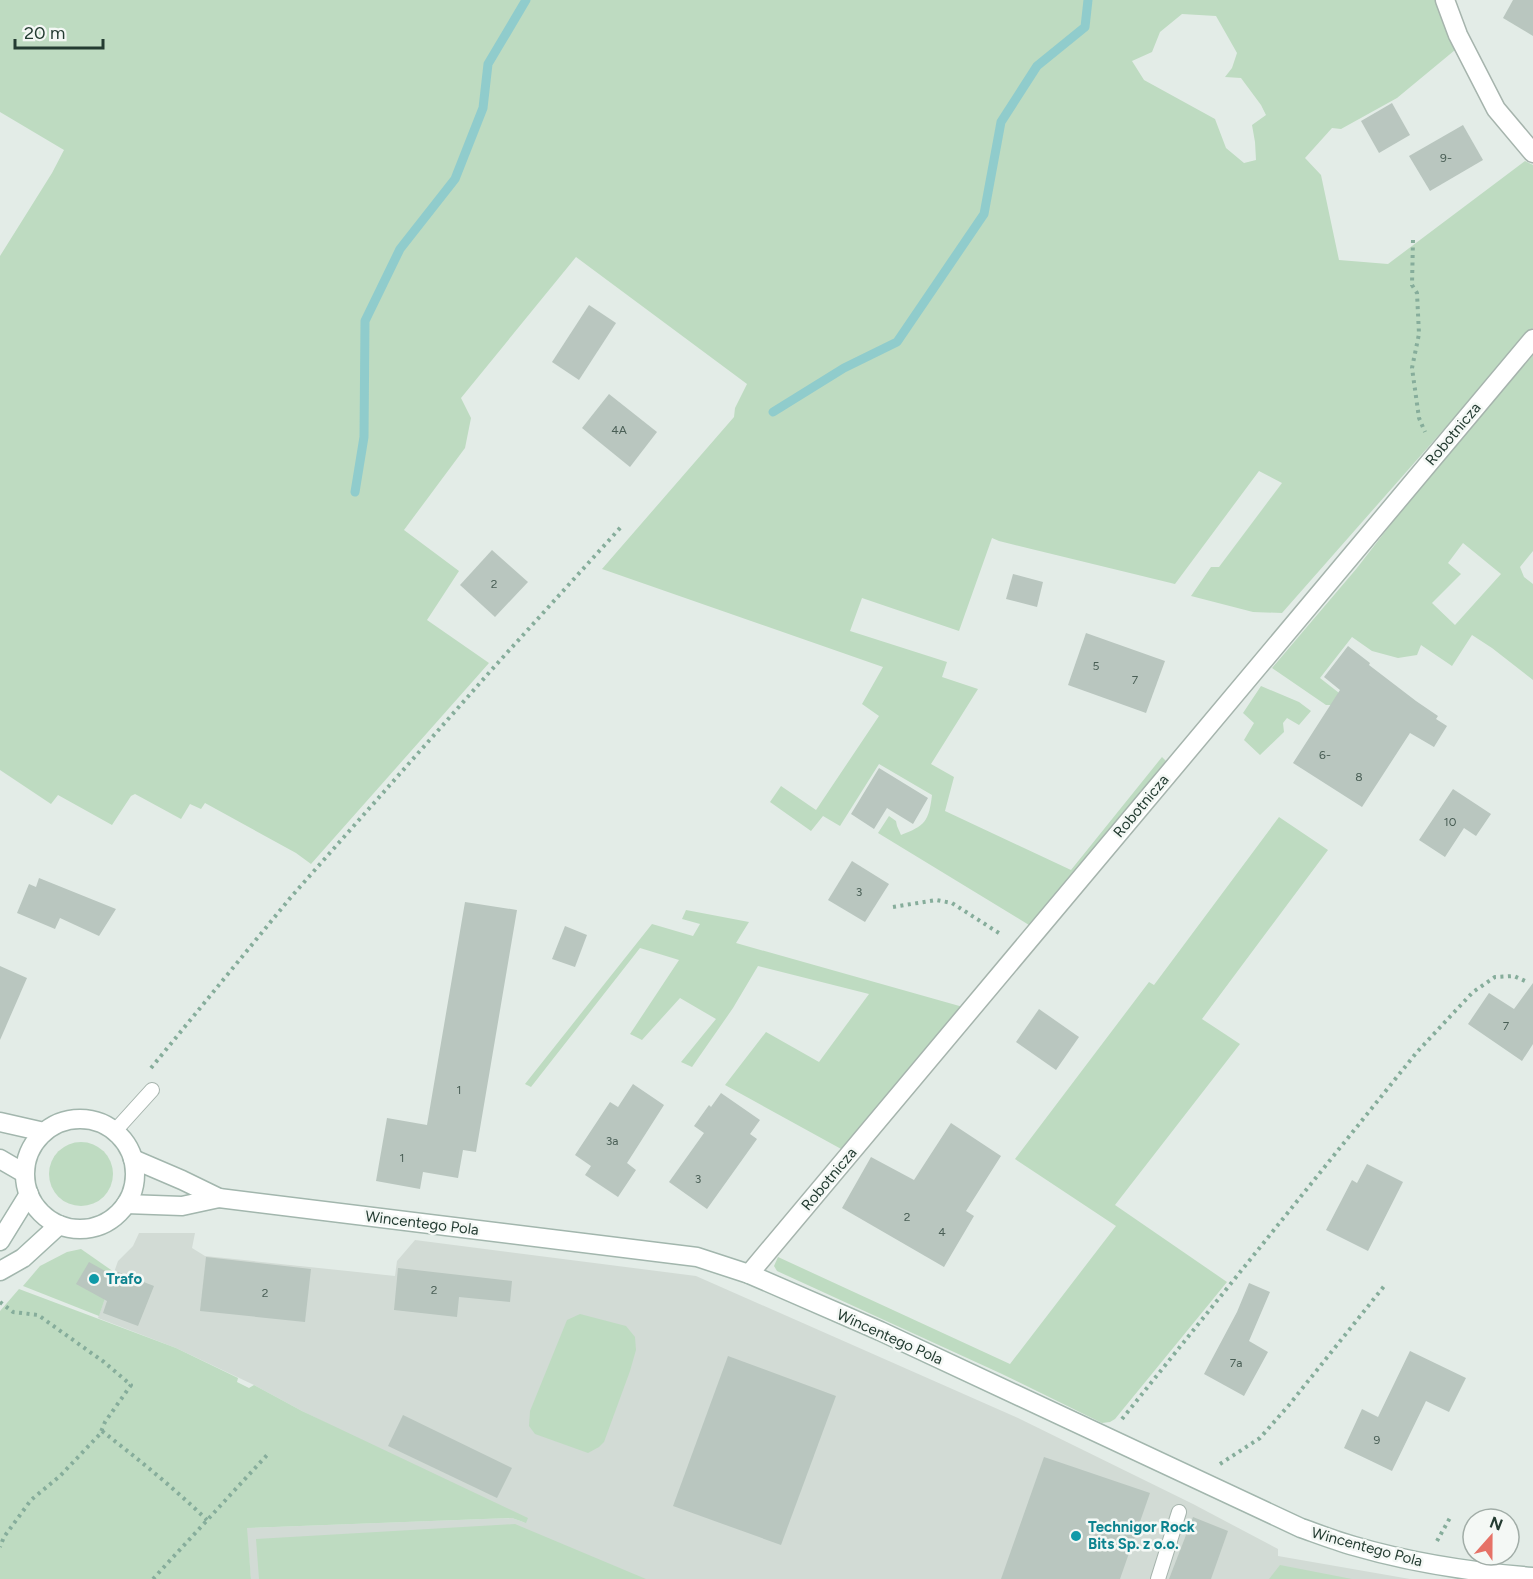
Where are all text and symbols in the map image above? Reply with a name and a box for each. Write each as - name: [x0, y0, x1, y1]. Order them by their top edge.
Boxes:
- scale bar: [15, 12, 104, 50]
- text: 20 m: [24, 22, 65, 44]
- house number: 9-: [1440, 151, 1452, 165]
- street label: Robotnicza: [1422, 399, 1484, 469]
- house number: 4A: [611, 423, 627, 437]
- house number: 2: [491, 577, 497, 591]
- house number: 5: [1093, 659, 1100, 673]
- house number: 7: [1132, 673, 1139, 687]
- house number: 6-: [1319, 748, 1331, 762]
- house number: 8: [1355, 770, 1363, 784]
- street label: Robotnicza: [1110, 771, 1172, 841]
- house number: 10: [1444, 815, 1457, 829]
- house number: 3: [856, 885, 862, 899]
- house number: 7: [1503, 1019, 1510, 1033]
- house number: 1: [457, 1083, 461, 1097]
- house number: 3a: [606, 1134, 618, 1148]
- street label: Robotnicza: [798, 1144, 860, 1214]
- house number: 1: [400, 1151, 404, 1165]
- house number: 3: [695, 1172, 701, 1186]
- street label: Wincentego Pola: [364, 1207, 480, 1239]
- house number: 2: [904, 1210, 910, 1224]
- house number: 4: [938, 1225, 946, 1239]
- place label: Trafo: [106, 1270, 143, 1288]
- marker: Trafo: [87, 1272, 101, 1286]
- house number: 2: [431, 1283, 437, 1297]
- house number: 2: [262, 1286, 268, 1300]
- street label: Wincentego Pola: [834, 1306, 946, 1368]
- house number: 7a: [1230, 1356, 1242, 1370]
- house number: 9: [1374, 1433, 1381, 1447]
- north arrow: [1461, 1507, 1521, 1567]
- text: N: [1487, 1512, 1505, 1535]
- place label: Technigor Rock Bits Sp. z o.o.: [1088, 1518, 1195, 1553]
- street label: Wincentego Pola: [1310, 1524, 1424, 1570]
- marker: Technigor Rock Bits Sp. z o.o.: [1069, 1529, 1083, 1543]

